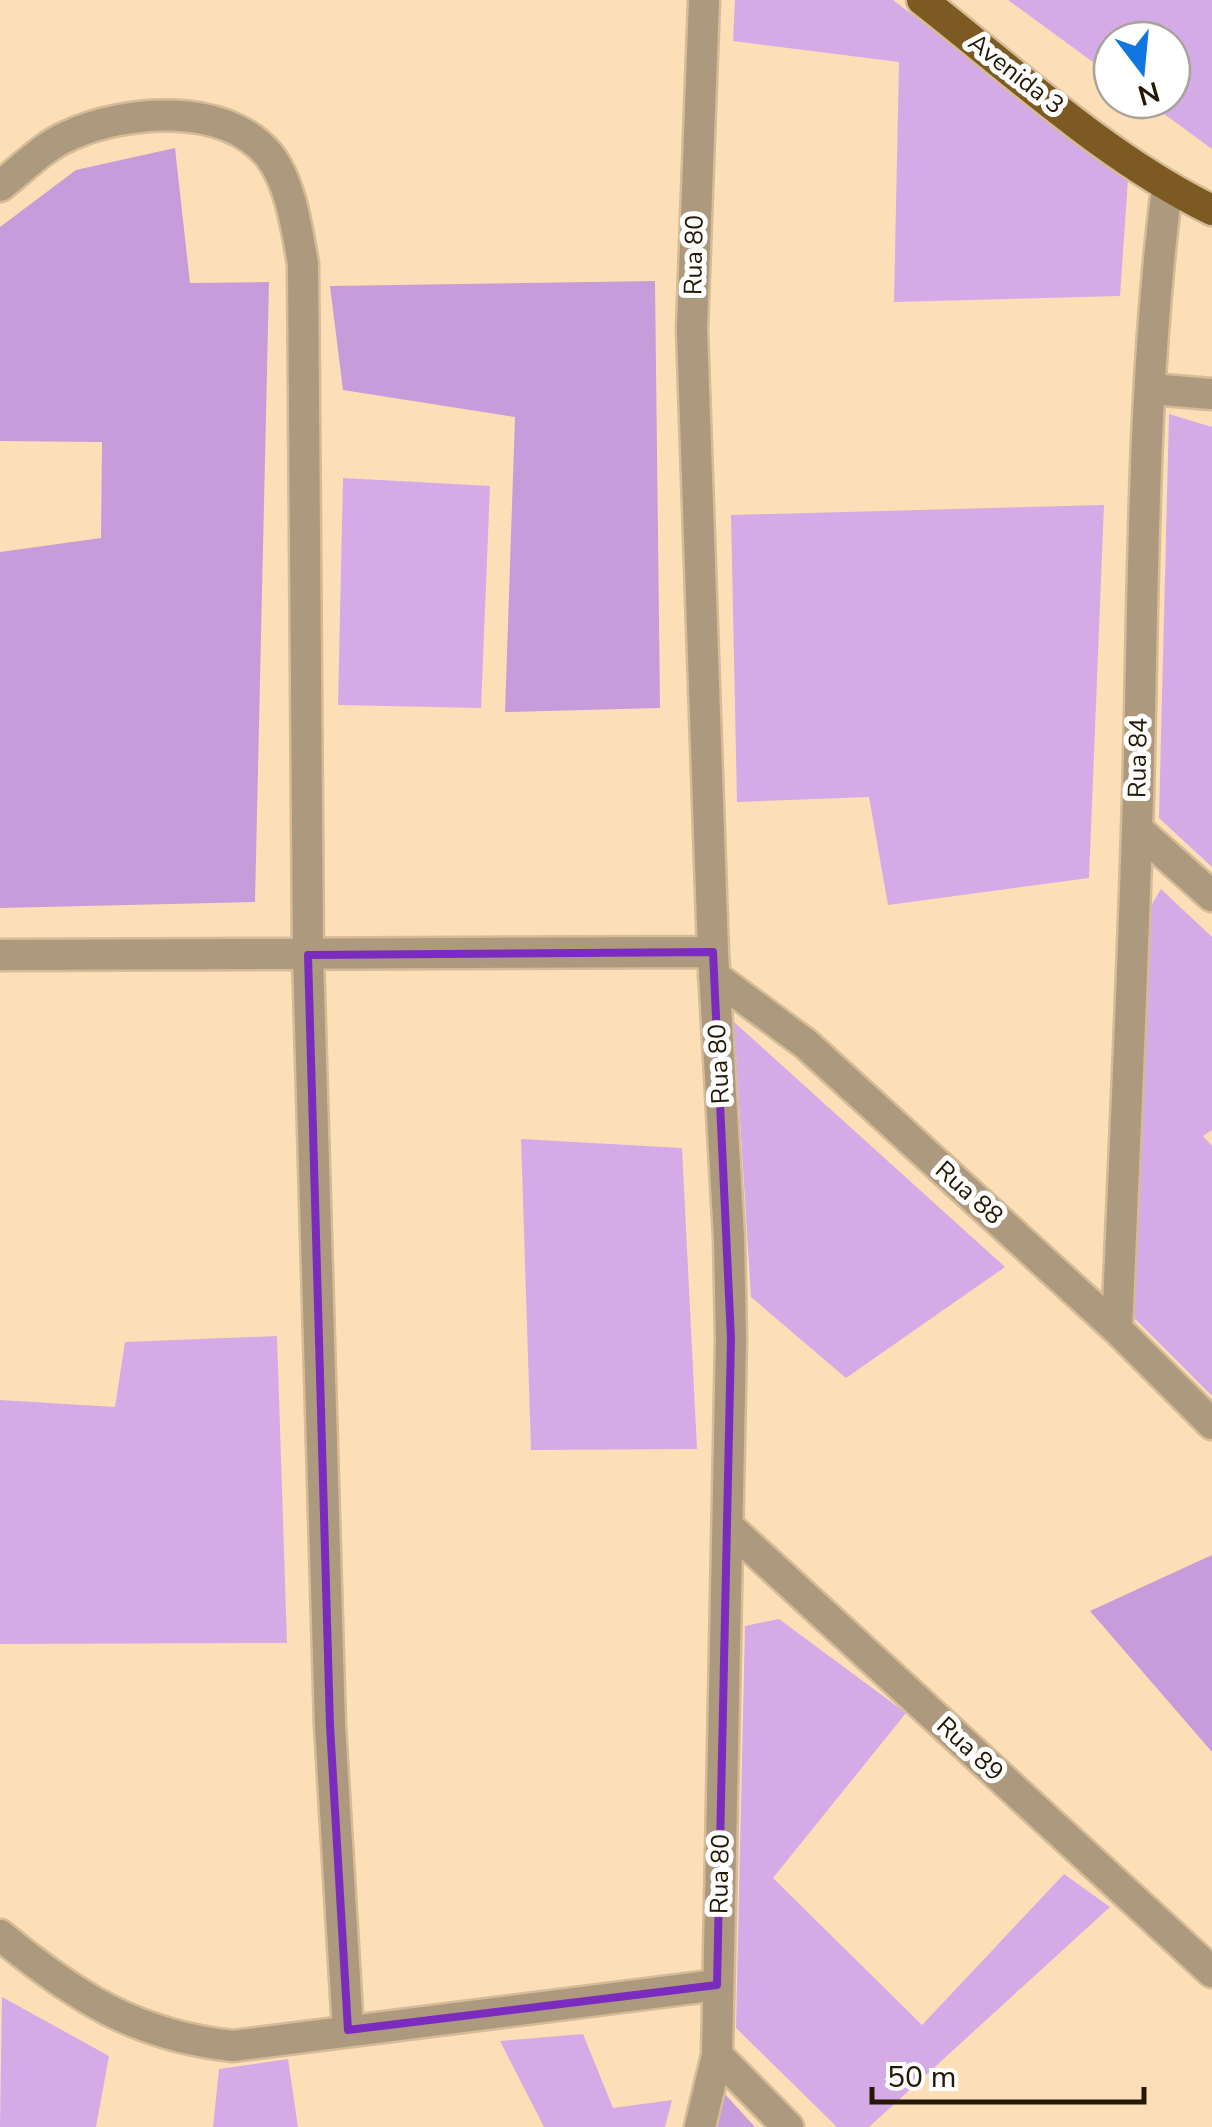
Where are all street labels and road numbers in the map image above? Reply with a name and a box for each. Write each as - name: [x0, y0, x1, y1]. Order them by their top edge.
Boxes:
- street label: Avenida 3: [961, 26, 1071, 122]
- street label: Rua 80: [676, 214, 712, 296]
- street label: Rua 84: [1120, 717, 1156, 799]
- street label: Rua 80: [700, 1023, 738, 1105]
- street label: Rua 88: [928, 1153, 1010, 1233]
- street label: Rua 89: [929, 1709, 1011, 1789]
- street label: Rua 80: [702, 1833, 738, 1915]

